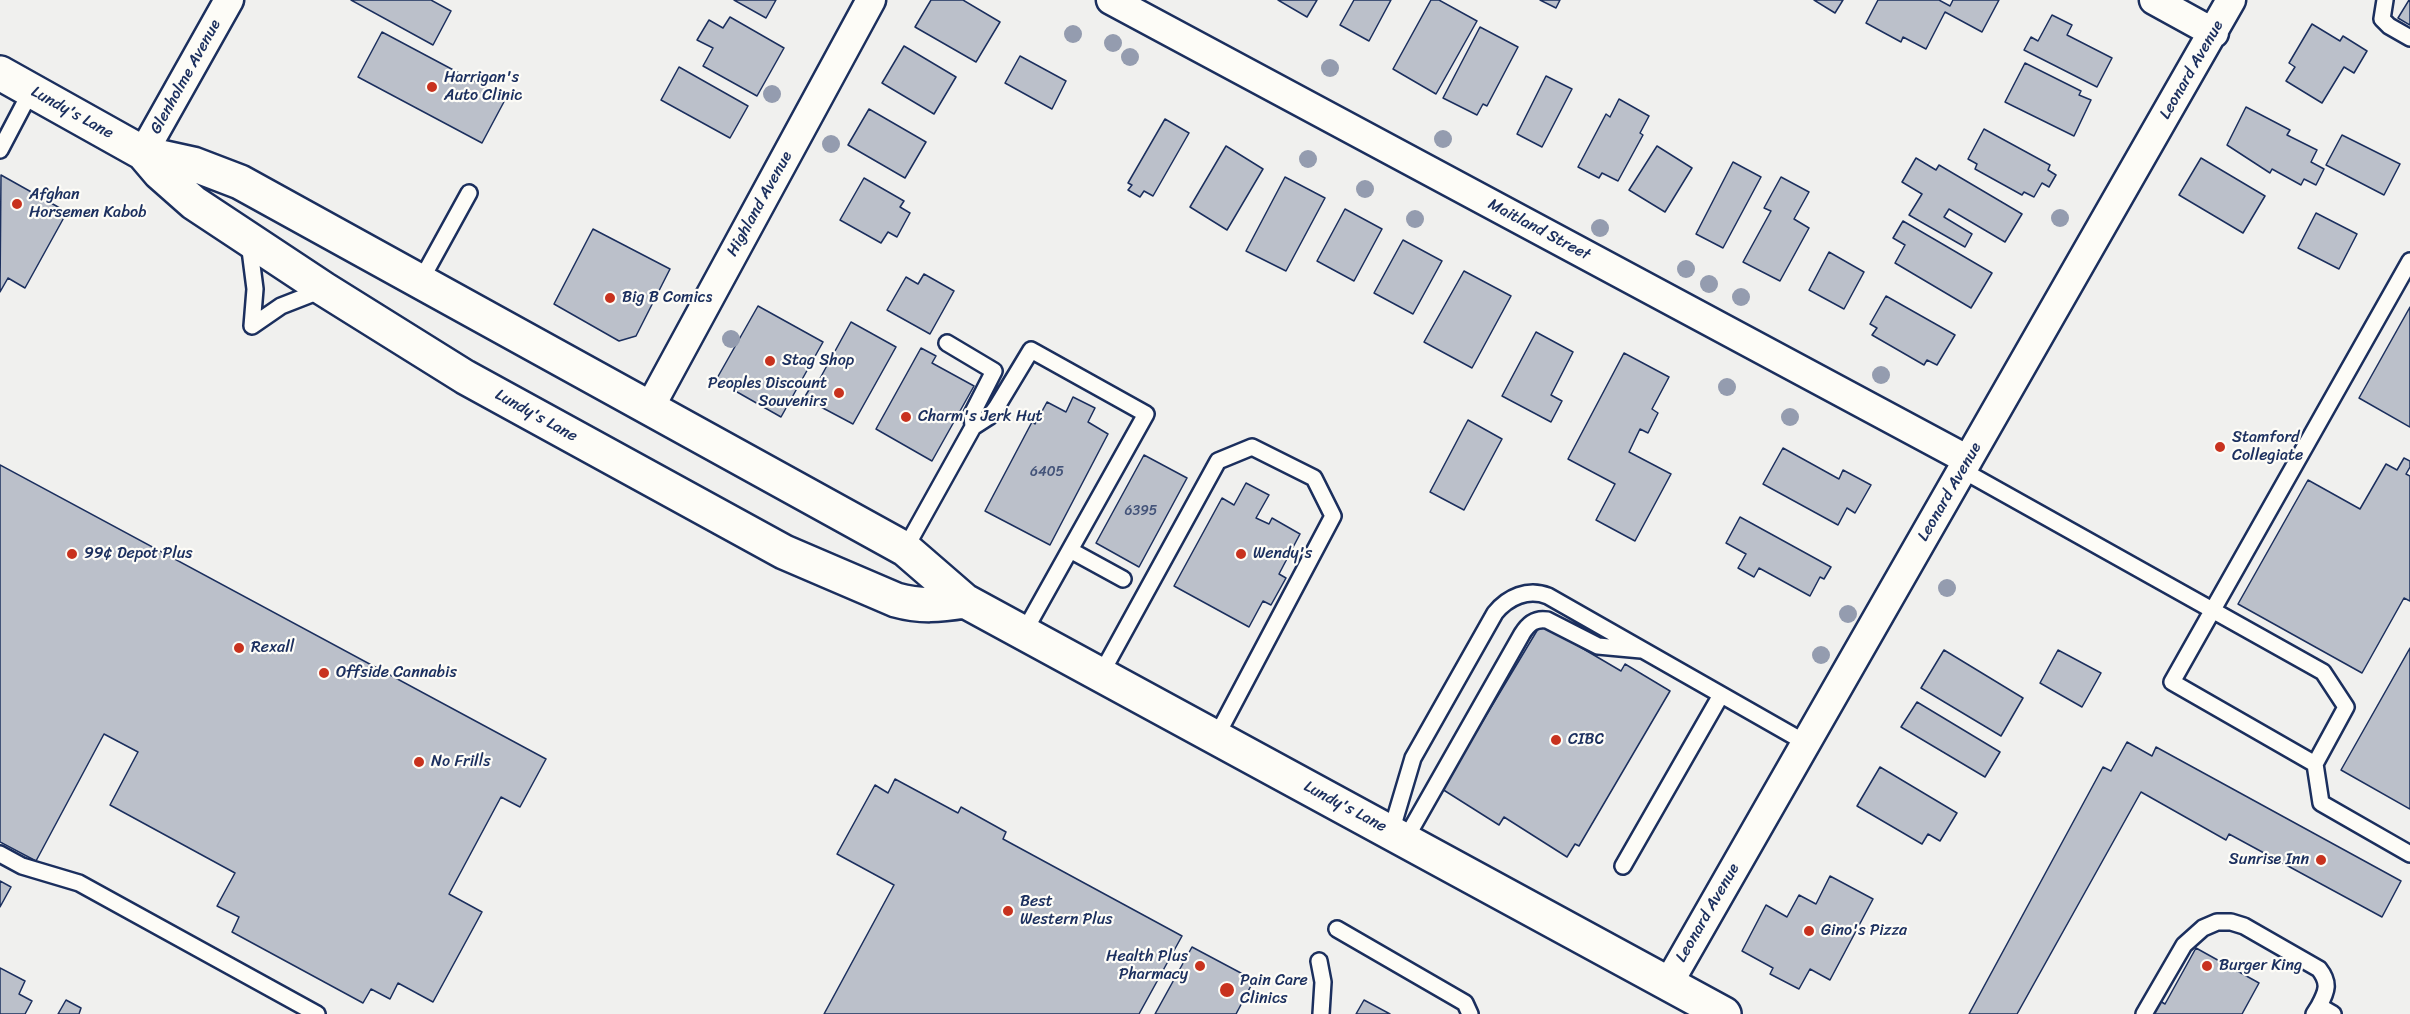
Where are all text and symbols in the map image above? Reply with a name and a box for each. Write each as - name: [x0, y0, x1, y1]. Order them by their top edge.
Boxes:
- street label: Glenholme Avenue: [147, 17, 225, 137]
- street label: Leonard Avenue: [2156, 17, 2228, 123]
- place label: Harrigan's Auto Clinic: [444, 68, 522, 106]
- marker: Harrigan's Auto Clinic: [425, 80, 439, 94]
- street label: Lundy's Lane: [28, 83, 116, 143]
- street label: Highland Avenue: [723, 148, 797, 260]
- place label: Afghan Horsemen Kabob: [29, 185, 147, 223]
- street label: Maitland Street: [1485, 195, 1593, 265]
- marker: Afghan Horsemen Kabob: [10, 197, 24, 211]
- place label: Big B Comics: [622, 288, 712, 308]
- marker: Big B Comics: [603, 291, 617, 305]
- place label: Stag Shop: [782, 351, 854, 371]
- marker: Stag Shop: [763, 354, 777, 368]
- place label: Peoples Discount Souvenirs: [708, 374, 827, 412]
- street label: Lundy's Lane: [492, 386, 580, 446]
- marker: Peoples Discount Souvenirs: [832, 386, 846, 400]
- place label: Charm's Jerk Hut: [918, 407, 1043, 427]
- marker: Charm's Jerk Hut: [899, 410, 913, 424]
- place label: Stamford Collegiate: [2232, 428, 2303, 466]
- street label: Leonard Avenue: [1914, 439, 1986, 545]
- marker: Stamford Collegiate: [2213, 440, 2227, 454]
- house number: 6405: [1030, 464, 1064, 480]
- house number: 6395: [1125, 503, 1157, 519]
- place label: 99¢ Depot Plus: [84, 544, 193, 564]
- place label: Wendy's: [1253, 544, 1312, 564]
- marker: 99¢ Depot Plus: [65, 547, 79, 561]
- marker: Wendy's: [1234, 547, 1248, 561]
- place label: Rexall: [251, 638, 294, 658]
- marker: Rexall: [232, 641, 246, 655]
- place label: Offside Cannabis: [336, 663, 457, 683]
- marker: Offside Cannabis: [317, 666, 331, 680]
- place label: CIBC: [1568, 730, 1604, 750]
- marker: CIBC: [1549, 733, 1563, 747]
- place label: No Frills: [431, 752, 491, 772]
- marker: No Frills: [412, 755, 426, 769]
- street label: Lundy's Lane: [1300, 777, 1390, 837]
- place label: Sunrise Inn: [2229, 850, 2309, 870]
- marker: Sunrise Inn: [2314, 853, 2328, 867]
- street label: Leonard Avenue: [1672, 860, 1744, 966]
- place label: Best Western Plus: [1020, 892, 1113, 930]
- marker: Best Western Plus: [1001, 904, 1015, 918]
- place label: Gino's Pizza: [1821, 921, 1907, 941]
- marker: Gino's Pizza: [1802, 924, 1816, 938]
- place label: Health Plus Pharmacy: [1106, 947, 1188, 985]
- place label: Burger King: [2219, 956, 2302, 976]
- marker: Health Plus Pharmacy: [1193, 959, 1207, 973]
- marker: Burger King: [2200, 959, 2214, 973]
- place label: Pain Care Clinics: [1240, 971, 1308, 1009]
- marker: Pain Care Clinics: [1218, 981, 1236, 999]

